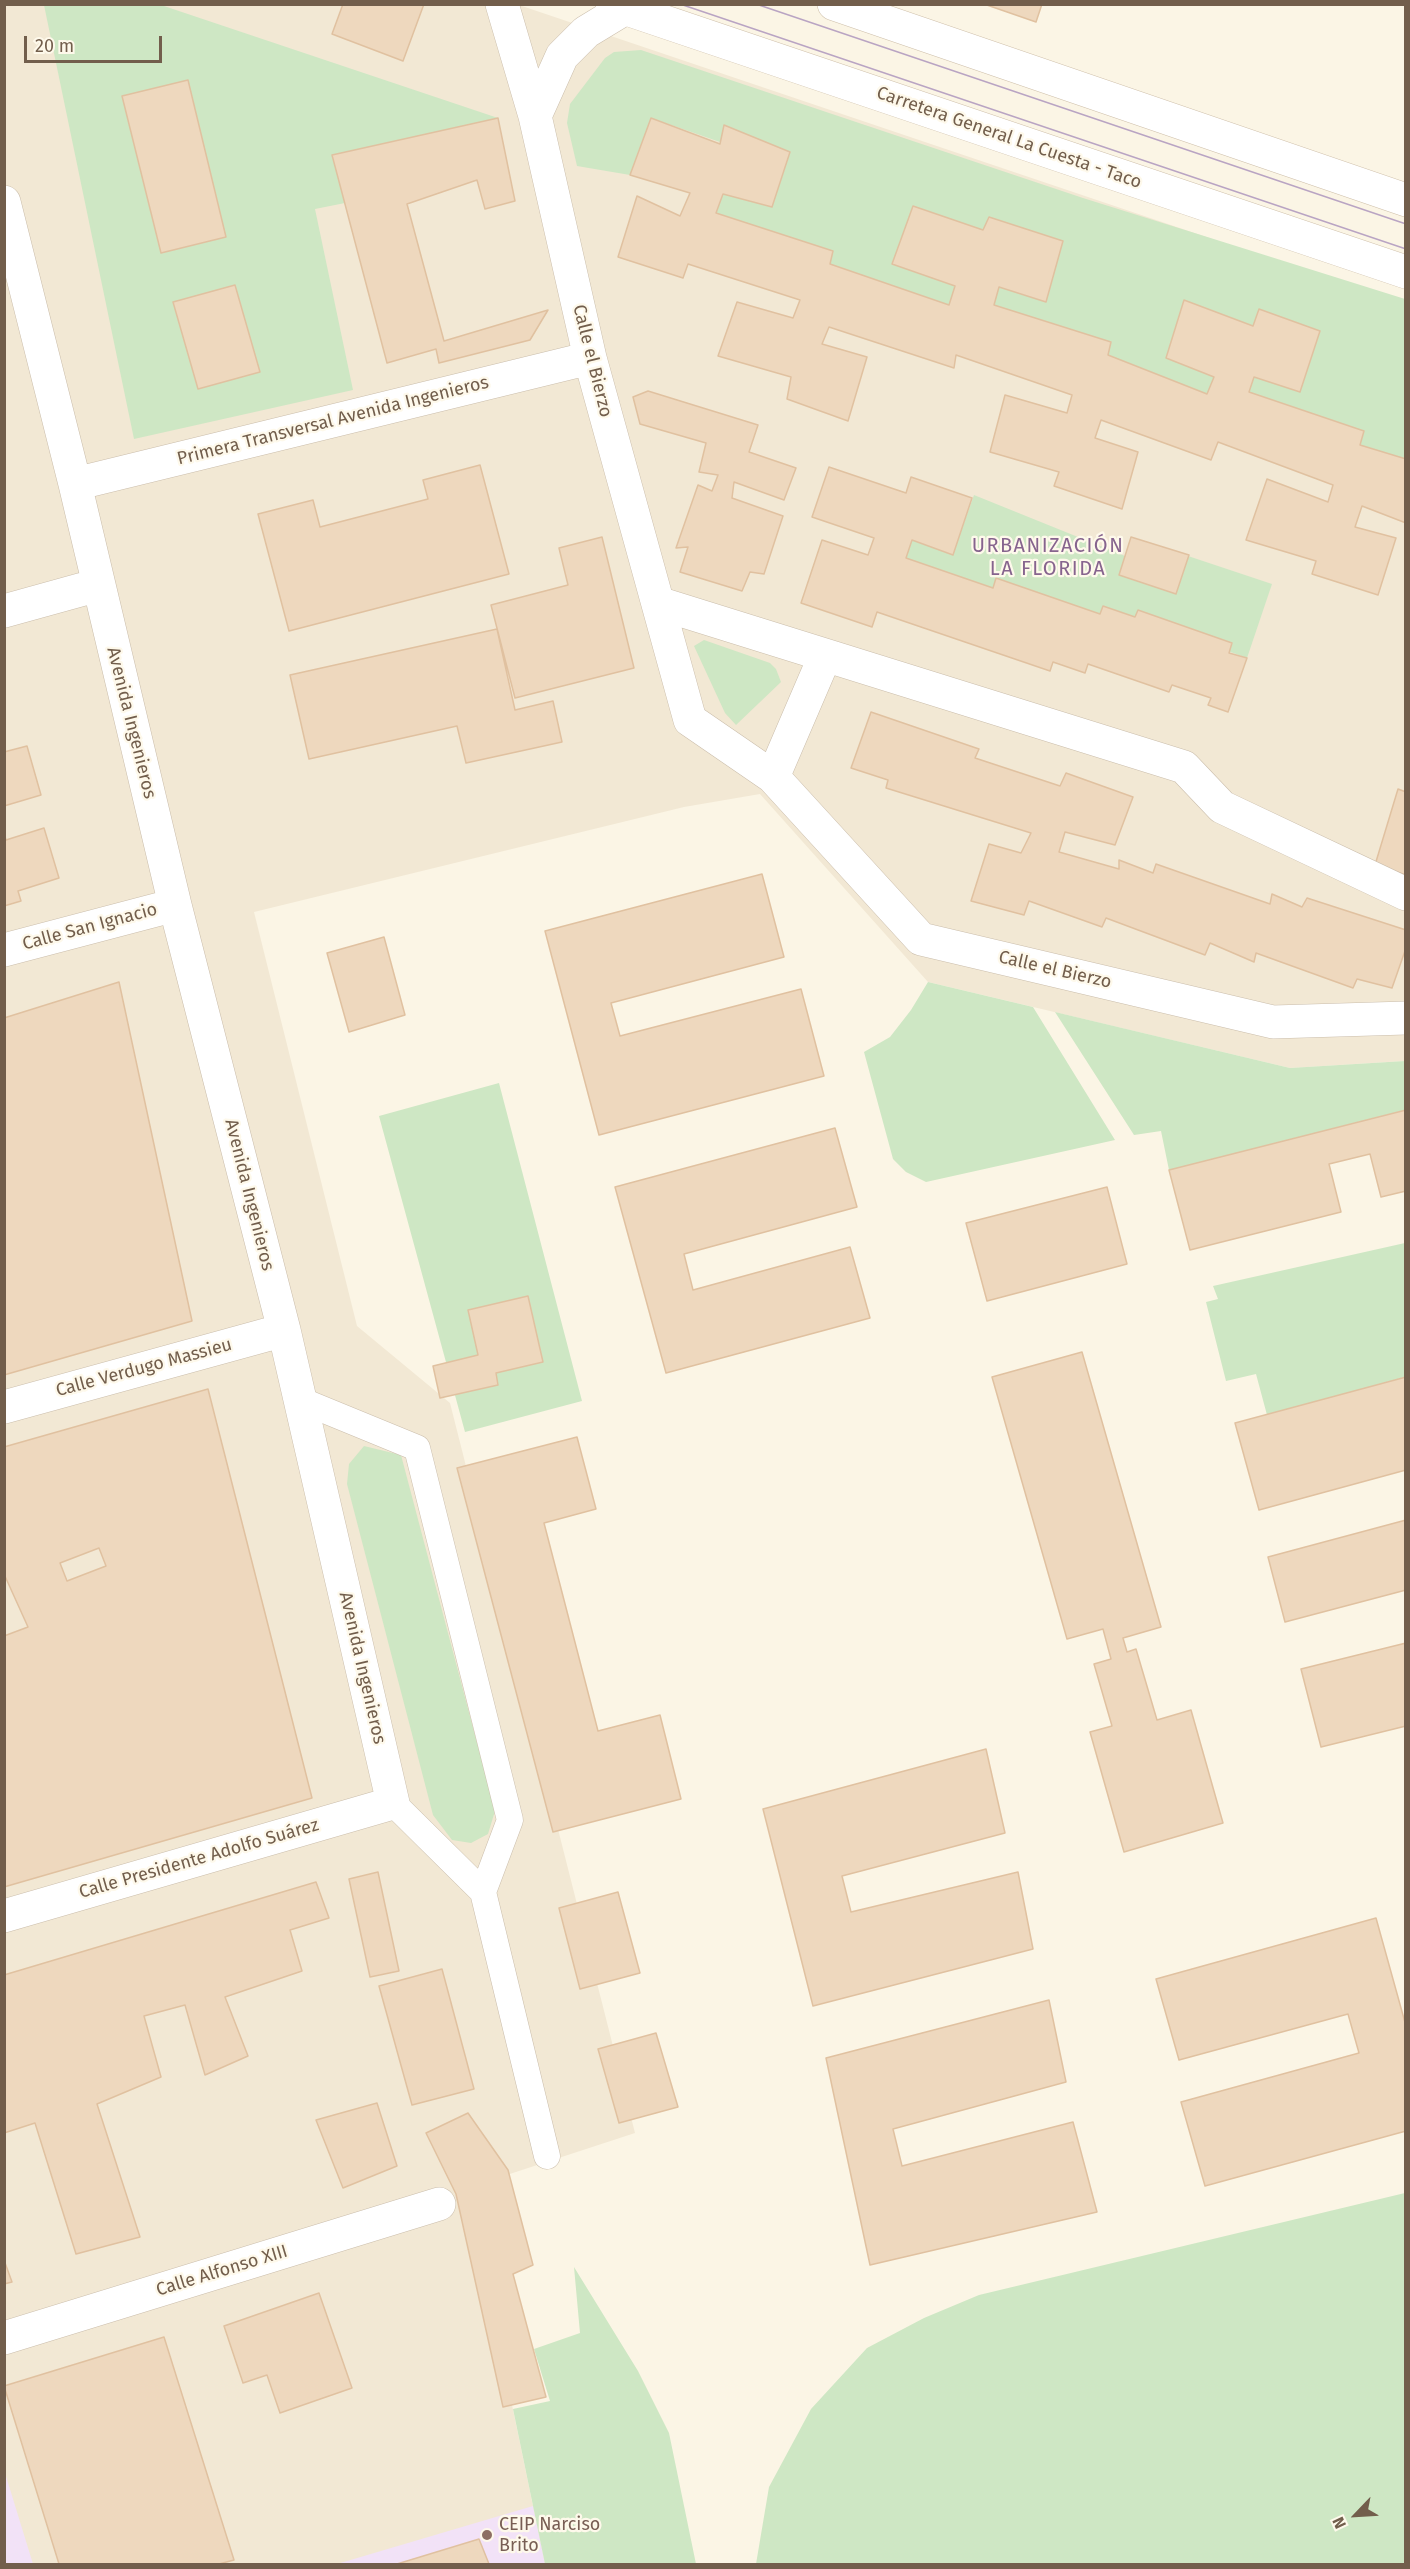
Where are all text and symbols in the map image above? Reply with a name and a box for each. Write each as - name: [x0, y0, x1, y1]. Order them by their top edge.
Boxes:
- scale bar: [27, 24, 165, 62]
- text: 20 m: [35, 35, 74, 57]
- street label: Carretera General La Cuesta - Taco: [874, 82, 1144, 194]
- street label: Calle el Bierzo: [568, 302, 616, 420]
- street label: Primera Transversal Avenida Ingenieros: [175, 372, 491, 470]
- district label: URBANIZACIÓN LA FLORIDA: [972, 534, 1124, 581]
- street label: Avenida Ingenieros: [102, 645, 160, 801]
- street label: Calle San Ignacio: [20, 899, 160, 955]
- street label: Calle el Bierzo: [996, 947, 1114, 993]
- street label: Avenida Ingenieros: [220, 1117, 278, 1273]
- street label: Calle Verdugo Massieu: [54, 1334, 234, 1402]
- street label: Avenida Ingenieros: [334, 1590, 390, 1746]
- street label: Calle Presidente Adolfo Suárez: [77, 1814, 321, 1904]
- street label: Calle Alfonso XIII: [154, 2241, 290, 2301]
- north arrow: [1326, 2485, 1386, 2545]
- place label: CEIP Narciso Brito: [499, 2514, 600, 2556]
- text: N: [1328, 2514, 1350, 2532]
- marker: CEIP Narciso Brito: [480, 2528, 494, 2542]

